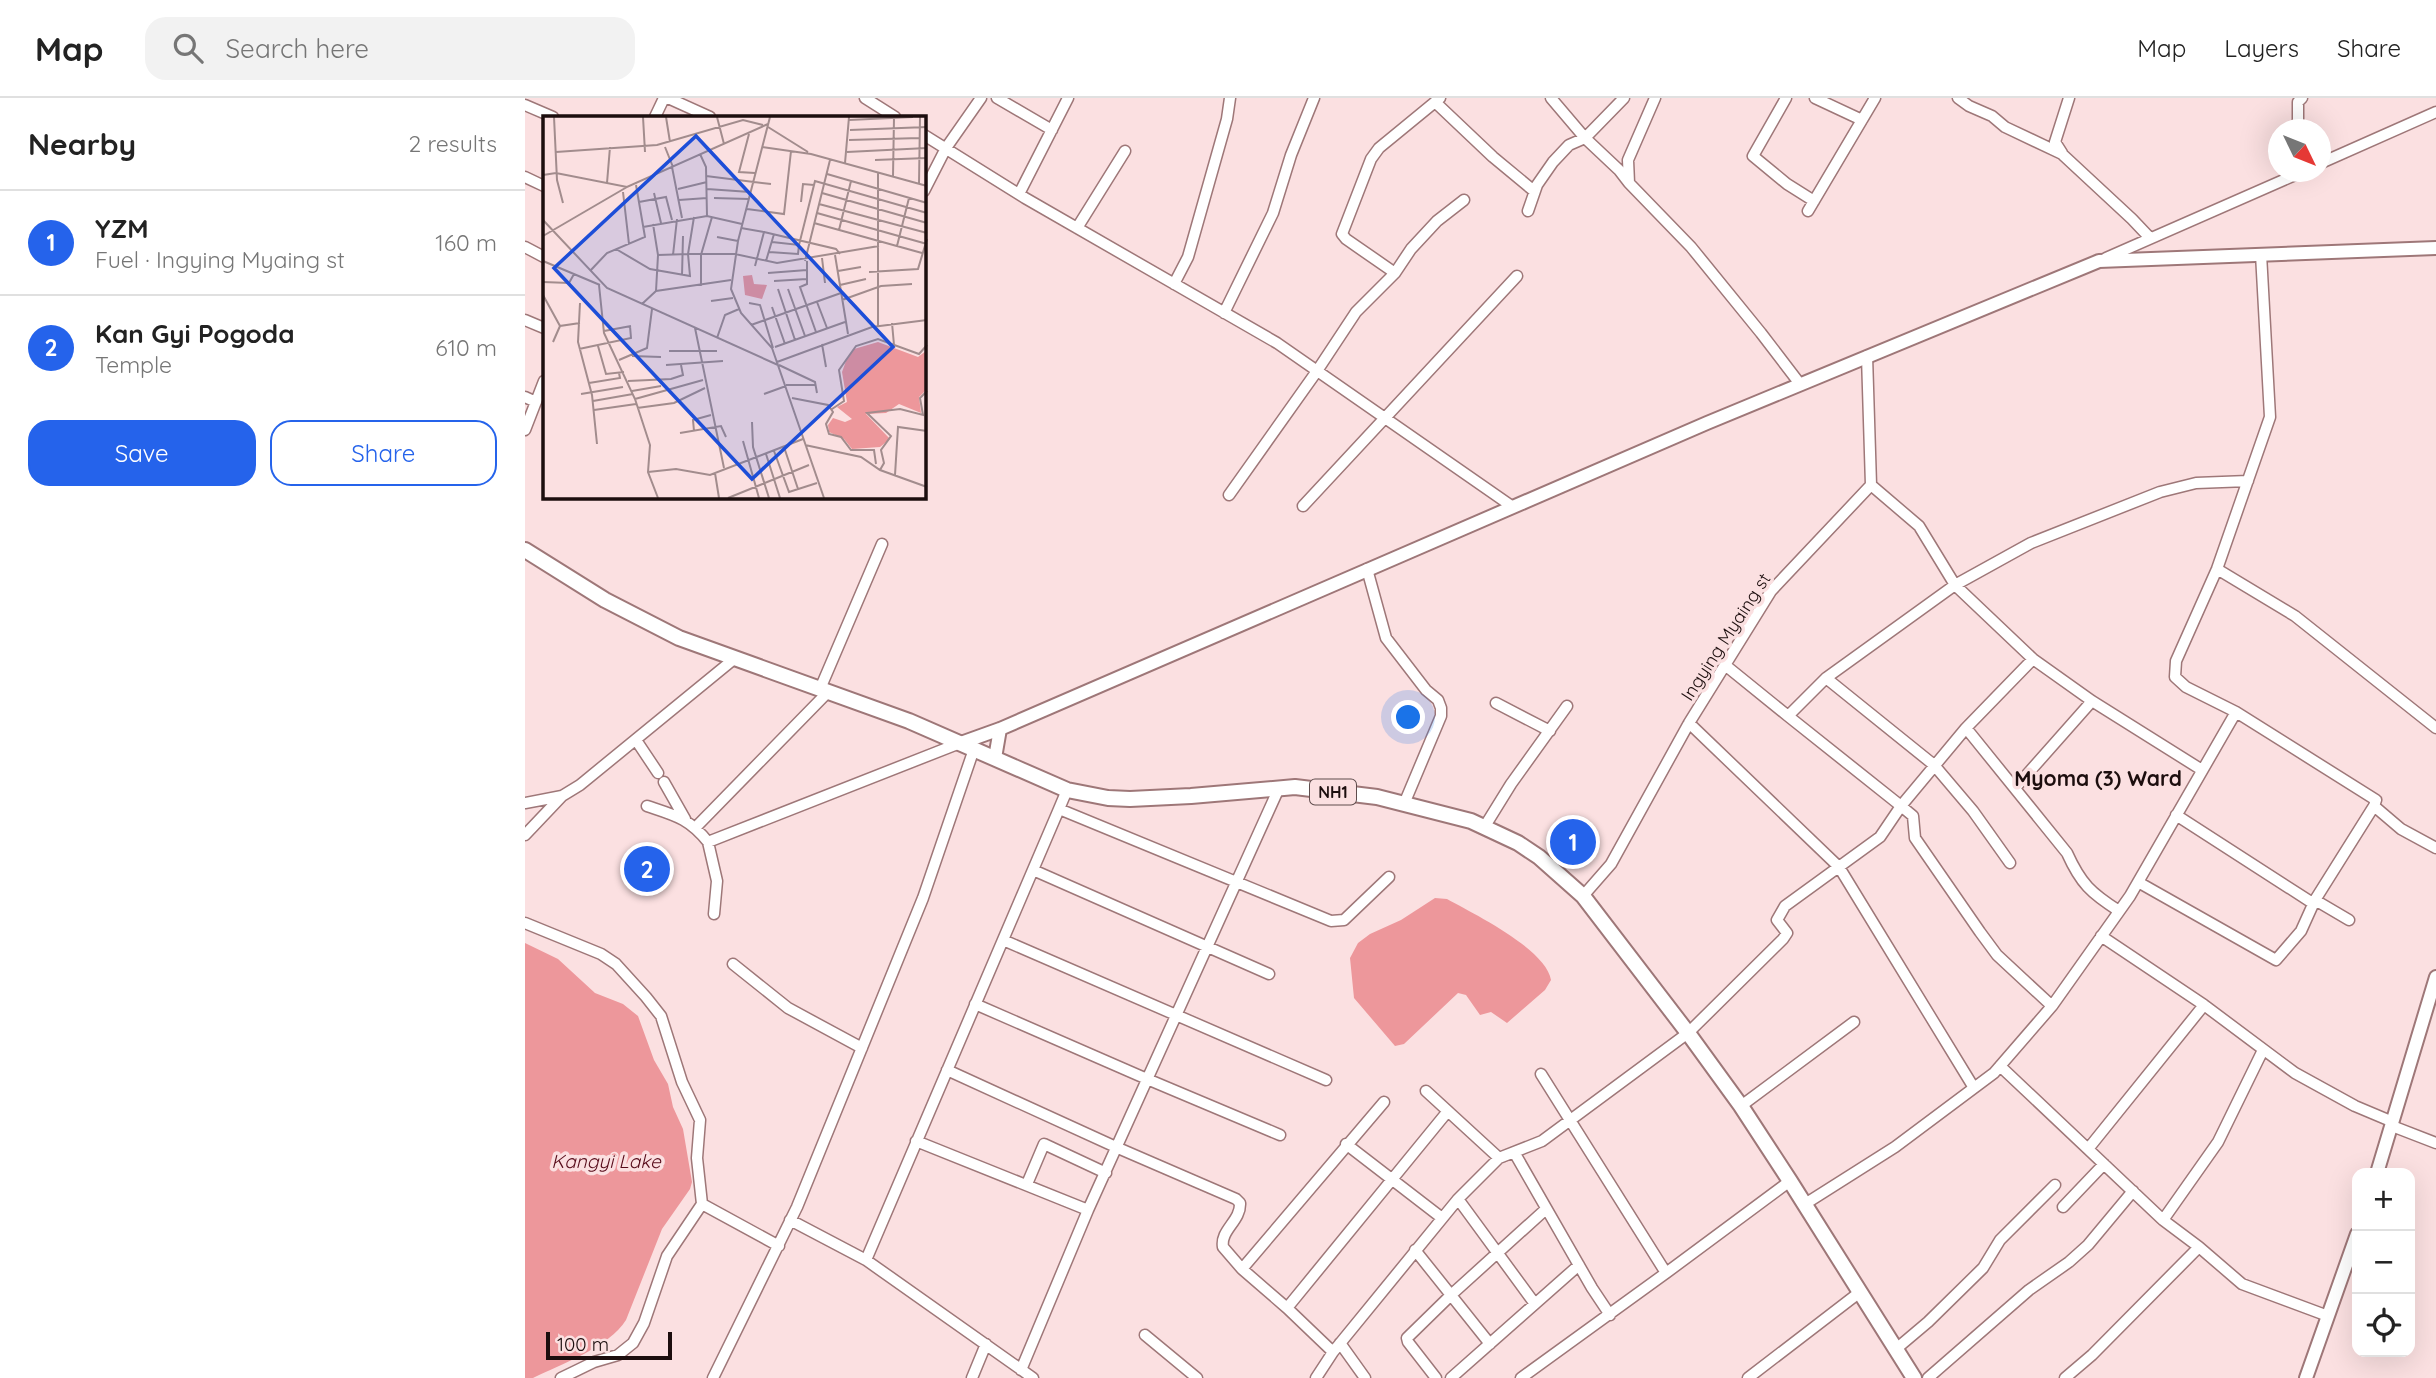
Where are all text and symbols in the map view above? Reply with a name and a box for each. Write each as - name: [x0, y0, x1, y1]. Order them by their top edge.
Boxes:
- search box: [145, 17, 635, 80]
- text: Map: [35, 28, 103, 69]
- icon: search: [169, 29, 207, 67]
- text: Search here: [225, 32, 369, 65]
- text: Map: [2137, 33, 2186, 63]
- text: Layers: [2224, 33, 2299, 63]
- text: Share: [2337, 33, 2401, 63]
- inset map: [543, 116, 926, 499]
- north arrow: [2268, 119, 2331, 182]
- text: Nearby: [28, 125, 136, 163]
- text: 2 results: [408, 129, 497, 158]
- text: YZM: [95, 212, 149, 245]
- text: 1: [47, 228, 55, 257]
- text: 160 m: [435, 228, 497, 257]
- text: Fuel · Ingying Myaing st: [95, 245, 345, 274]
- text: Kan Gyi Pogoda: [95, 317, 295, 350]
- text: 2: [44, 333, 58, 362]
- text: 610 m: [435, 333, 497, 362]
- text: Temple: [95, 350, 172, 379]
- button: Save: [28, 420, 256, 486]
- button: Share: [270, 420, 497, 486]
- street label: Ingying Myaing st: [1676, 569, 1775, 705]
- your location: [1391, 700, 1425, 734]
- district label: Myoma (3) Ward: [2014, 765, 2182, 791]
- road number: NH1: [1310, 779, 1356, 804]
- pin: 1: [1550, 816, 1596, 868]
- pin: 2: [624, 843, 670, 895]
- water label: Kangyi Lake: [551, 1149, 662, 1173]
- map controls: [2352, 1168, 2415, 1357]
- button: +: [2352, 1168, 2415, 1231]
- button: −: [2352, 1231, 2415, 1294]
- button: locate: [2352, 1294, 2415, 1357]
- scale bar: [546, 1329, 672, 1361]
- text: 100 m: [557, 1332, 609, 1356]

